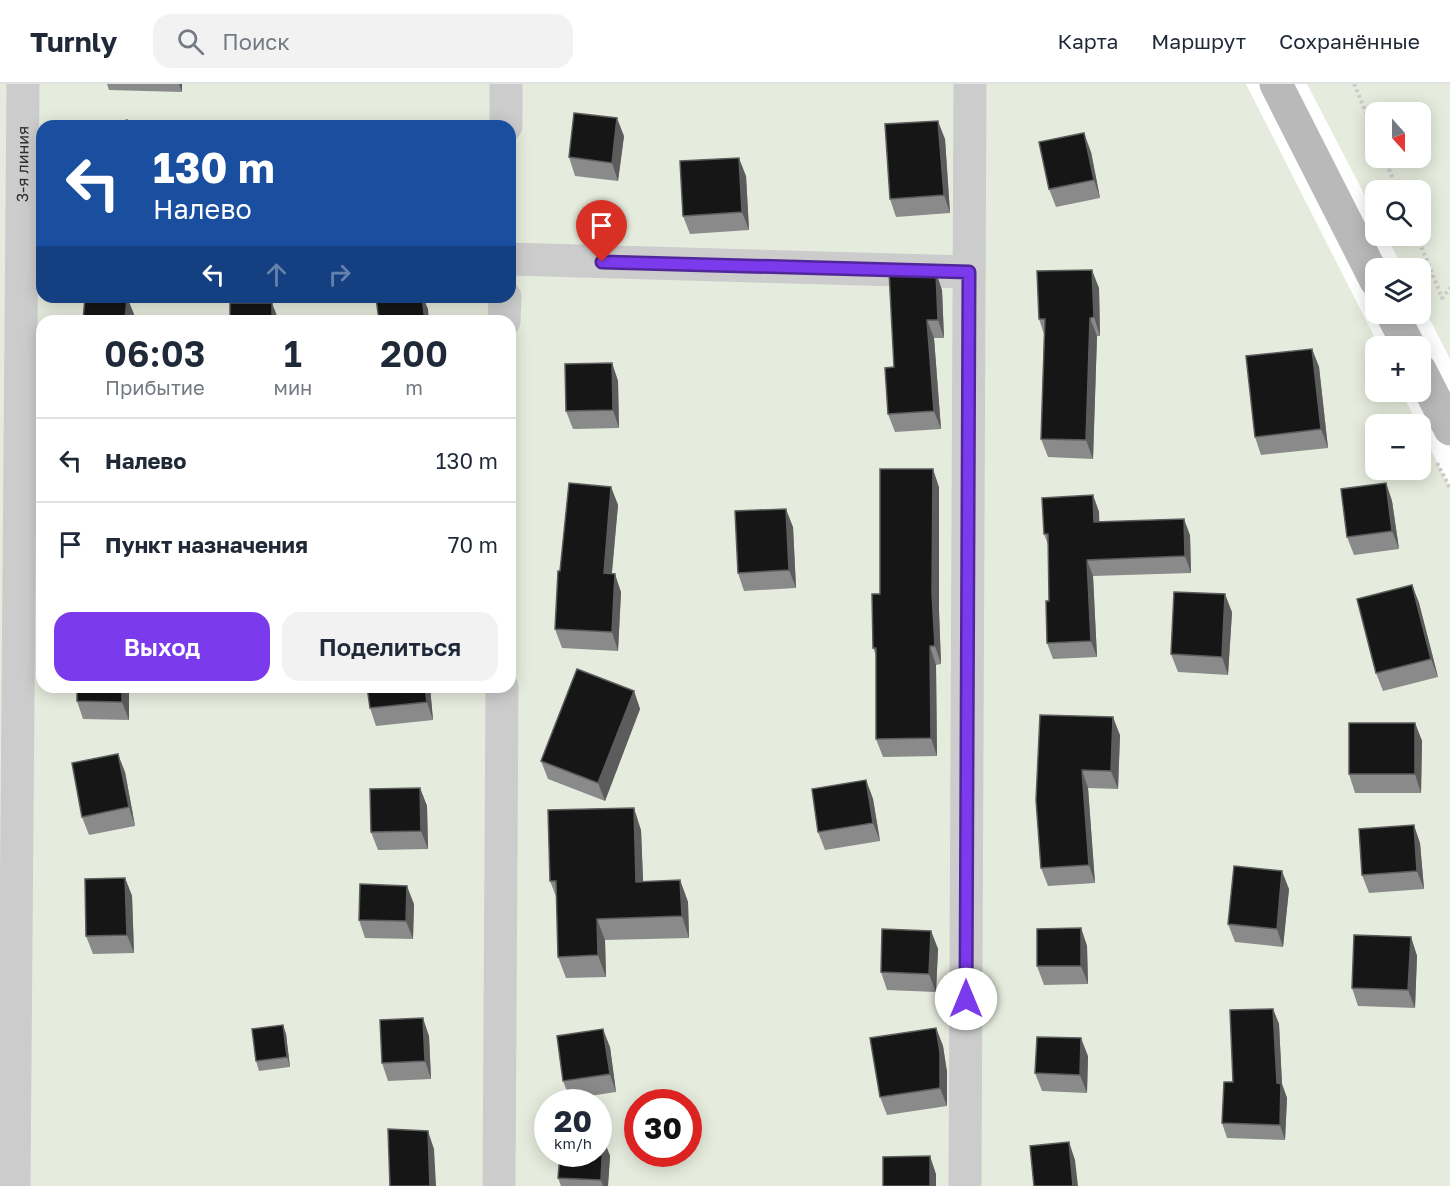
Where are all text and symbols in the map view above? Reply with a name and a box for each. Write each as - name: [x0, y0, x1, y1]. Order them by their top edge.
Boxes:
- search box: [153, 14, 573, 68]
- text: Turnly: [30, 25, 117, 58]
- icon: search: [174, 25, 207, 58]
- text: Поиск: [222, 28, 290, 55]
- text: Карта: [1057, 28, 1118, 54]
- text: Маршрут: [1151, 28, 1246, 54]
- text: Сохранённые: [1279, 28, 1420, 54]
- north arrow: [1365, 102, 1431, 168]
- map controls: [1365, 102, 1431, 480]
- street label: 3-я линия: [12, 126, 33, 202]
- text: 130 m: [153, 142, 275, 192]
- icon: left: [54, 144, 132, 222]
- button: search: [1365, 180, 1431, 246]
- text: Налево: [153, 193, 252, 225]
- pin: [576, 200, 627, 262]
- icon: arrive: [585, 209, 618, 242]
- icon: left: [197, 258, 230, 291]
- icon: ahead: [260, 258, 293, 291]
- icon: right: [323, 258, 356, 291]
- button: layers: [1365, 258, 1431, 324]
- text: 06:03: [104, 332, 205, 375]
- text: 1: [284, 332, 302, 375]
- text: 200: [380, 332, 448, 375]
- button: +: [1365, 336, 1431, 402]
- text: Прибытие: [105, 375, 205, 399]
- text: мин: [273, 375, 312, 399]
- text: m: [405, 375, 423, 399]
- button: −: [1365, 414, 1431, 480]
- icon: left: [54, 444, 87, 477]
- text: Налево: [105, 447, 187, 474]
- text: 130 m: [436, 447, 498, 474]
- icon: arrive: [54, 528, 87, 561]
- text: Пункт назначения: [105, 531, 308, 558]
- text: 70 m: [448, 531, 498, 558]
- button: Выход: [54, 612, 270, 681]
- button: Поделиться: [282, 612, 498, 681]
- position arrow: [934, 967, 998, 1031]
- speed limit sign: 30: [624, 1089, 702, 1167]
- text: 20: [554, 1103, 592, 1139]
- text: km/h: [554, 1134, 592, 1152]

